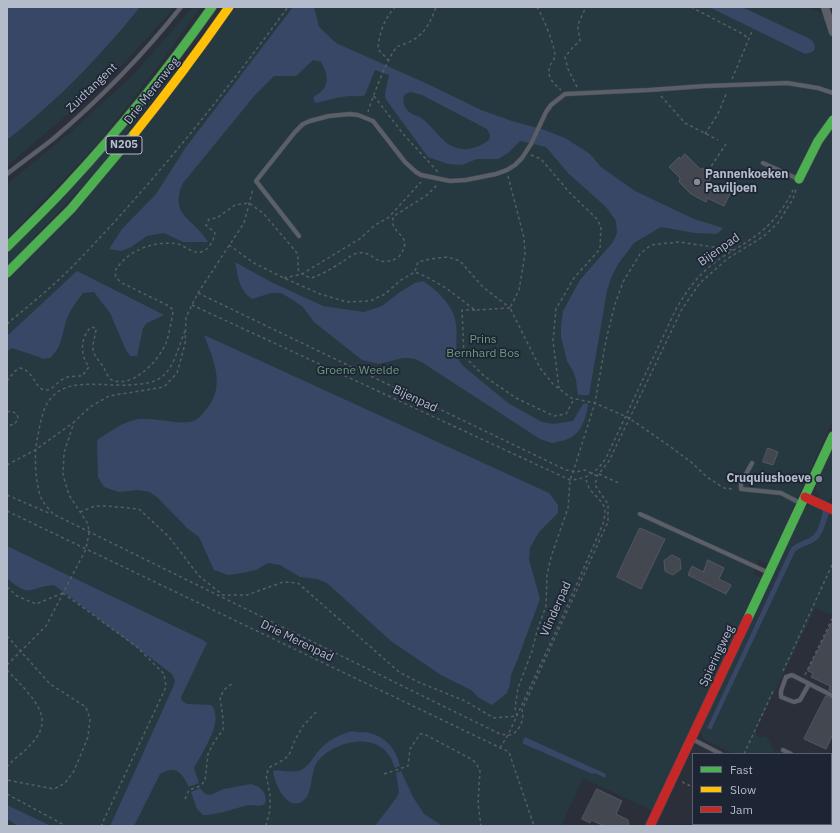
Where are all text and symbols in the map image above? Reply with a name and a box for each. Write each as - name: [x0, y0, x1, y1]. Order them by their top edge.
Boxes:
- street label: Drie Merenweg: [121, 55, 183, 127]
- street label: Zuidtangent: [64, 60, 120, 116]
- road number: N205: [106, 136, 142, 154]
- place label: Pannenkoeken Paviljoen: [705, 168, 788, 196]
- marker: Pannenkoeken Paviljoen: [692, 177, 702, 187]
- street label: Bijenpad: [695, 230, 743, 270]
- park label: Prins Bernhard Bos: [446, 333, 520, 361]
- park label: Groene Weelde: [317, 364, 399, 378]
- street label: Bijenpad: [390, 382, 440, 416]
- place label: Cruquiushoeve: [726, 472, 811, 486]
- marker: Cruquiushoeve: [814, 474, 824, 484]
- street label: Vlinderpad: [537, 579, 575, 639]
- street label: Drie Merenpad: [258, 617, 336, 665]
- street label: Spieringweg: [696, 623, 738, 689]
- legend: [692, 753, 832, 825]
- text: Fast: [730, 762, 753, 777]
- text: Slow: [730, 782, 756, 797]
- text: Jam: [730, 802, 753, 817]

